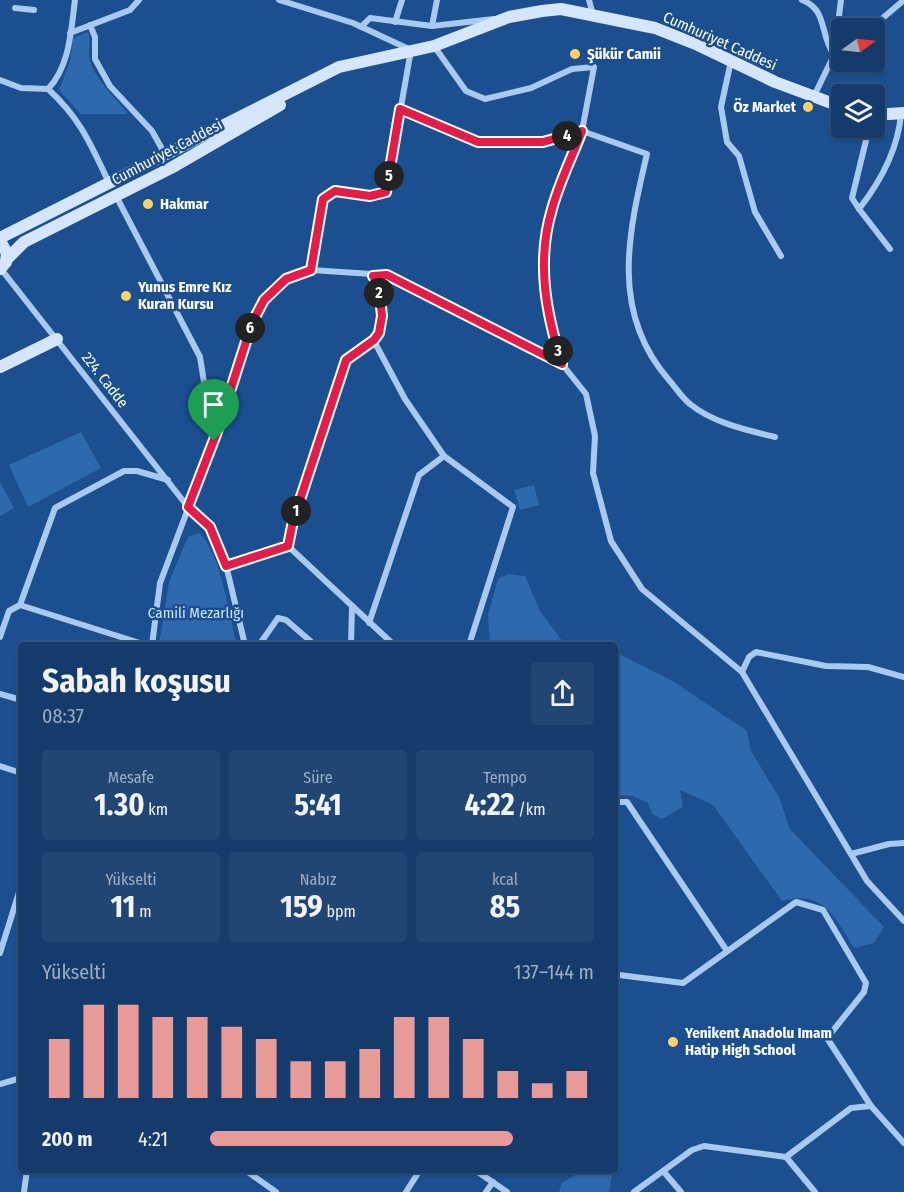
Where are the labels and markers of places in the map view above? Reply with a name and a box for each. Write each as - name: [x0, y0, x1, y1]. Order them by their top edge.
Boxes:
- place label: Şükür Camii: [587, 45, 661, 64]
- marker: Şükür Camii: [568, 47, 582, 61]
- place label: Öz Market: [733, 98, 797, 116]
- marker: Öz Market: [801, 100, 815, 114]
- pin: 4: [552, 121, 582, 151]
- pin: 5: [374, 161, 404, 191]
- place label: Hakmar: [160, 195, 209, 213]
- marker: Hakmar: [141, 197, 155, 211]
- place label: Yunus Emre Kız Kuran Kursu: [137, 278, 232, 313]
- pin: 2: [364, 278, 394, 308]
- marker: Yunus Emre Kız Kuran Kursu: [119, 289, 133, 303]
- pin: 6: [235, 313, 265, 343]
- pin: 3: [543, 336, 573, 366]
- pin: [188, 379, 239, 441]
- pin: 1: [281, 496, 311, 526]
- place label: Yenikent Anadolu Imam Hatip High School: [684, 1024, 832, 1059]
- marker: Yenikent Anadolu Imam Hatip High School: [666, 1035, 680, 1049]

